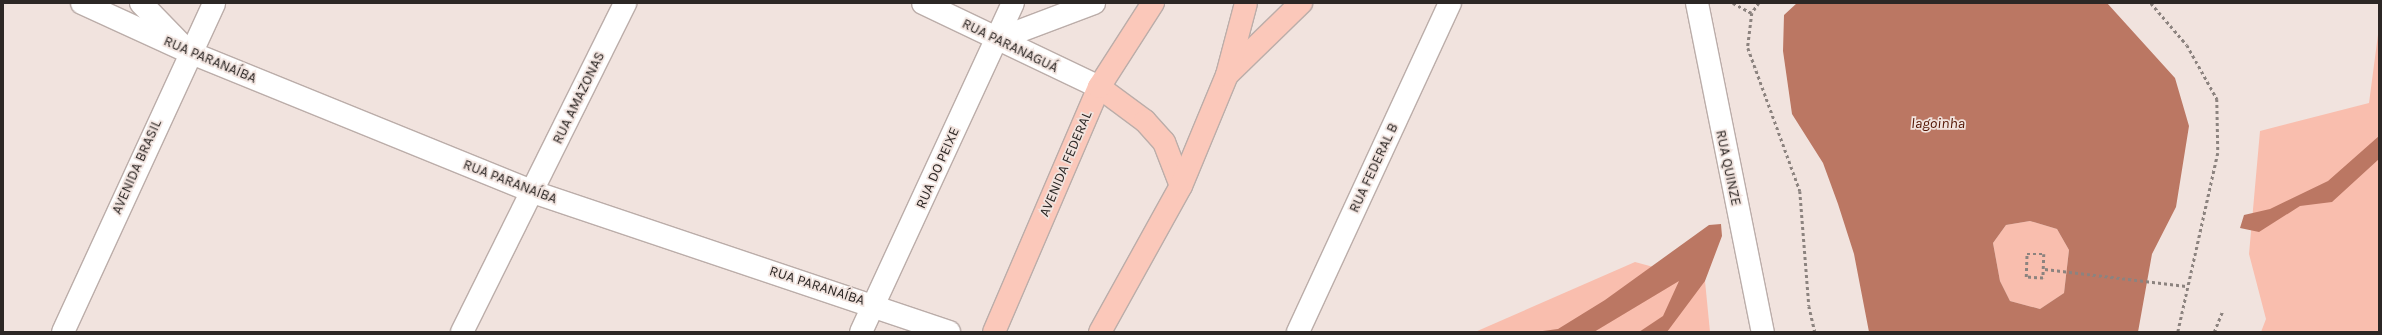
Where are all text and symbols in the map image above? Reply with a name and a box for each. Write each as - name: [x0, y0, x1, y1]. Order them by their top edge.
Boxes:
- street label: RUA PARANAGUÁ: [959, 15, 1061, 77]
- street label: RUA PARANAÍBA: [161, 33, 259, 87]
- street label: RUA AMAZONAS: [549, 49, 609, 147]
- street label: AVENIDA FEDERAL: [1036, 109, 1096, 219]
- water label: lagoinha: [1911, 115, 1965, 133]
- street label: AVENIDA BRASIL: [109, 117, 165, 217]
- street label: RUA FEDERAL B: [1346, 121, 1402, 215]
- street label: RUA DO PEIXE: [913, 125, 963, 211]
- street label: RUA QUINZE: [1712, 129, 1744, 207]
- street label: RUA PARANAÍBA: [461, 156, 559, 208]
- street label: RUA PARANAÍBA: [767, 263, 867, 309]

